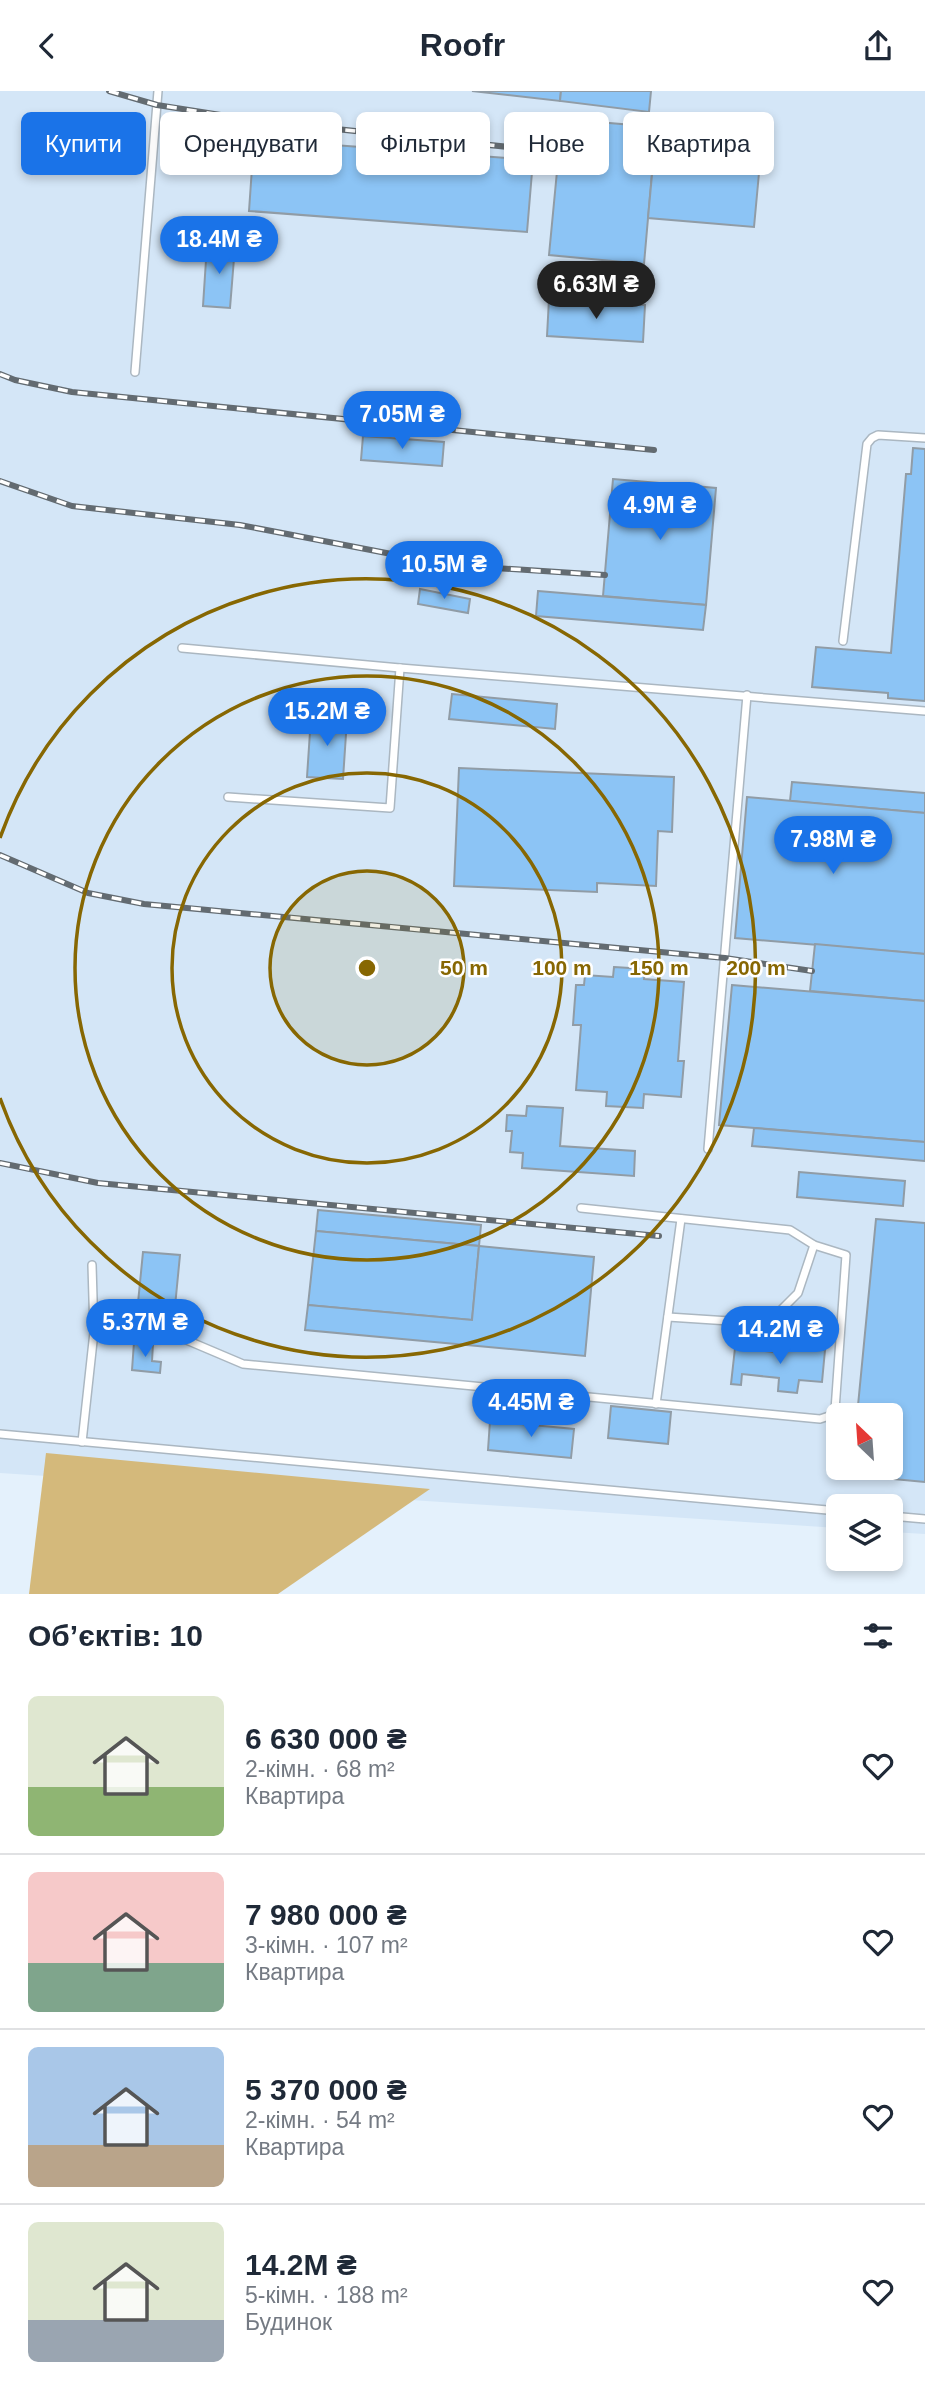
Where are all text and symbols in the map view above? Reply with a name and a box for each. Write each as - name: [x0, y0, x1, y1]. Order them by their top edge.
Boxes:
- icon: back: [28, 27, 66, 65]
- text: Roofr: [420, 27, 505, 63]
- icon: share: [859, 27, 897, 65]
- chip: Купити: [21, 112, 146, 175]
- chip: Орендувати: [160, 112, 342, 175]
- chip: Фільтри: [356, 112, 490, 175]
- chip: Нове: [504, 112, 609, 175]
- chip: Квартира: [623, 112, 774, 175]
- pin: 18.4M ₴: [154, 216, 284, 276]
- text: 18.4M ₴: [176, 226, 262, 252]
- pin: 6.63M ₴: [531, 261, 661, 321]
- text: 6.63M ₴: [553, 271, 639, 297]
- pin: 7.05M ₴: [337, 391, 467, 451]
- text: 7.05M ₴: [359, 401, 445, 427]
- pin: 4.9M ₴: [603, 483, 717, 542]
- text: 4.9M ₴: [624, 492, 696, 518]
- pin: 10.5M ₴: [379, 541, 509, 601]
- text: 10.5M ₴: [401, 551, 487, 577]
- pin: 15.2M ₴: [262, 689, 392, 748]
- text: 15.2M ₴: [284, 698, 370, 724]
- pin: 7.98M ₴: [768, 817, 898, 876]
- text: 7.98M ₴: [790, 826, 876, 852]
- centre of rings: [355, 956, 379, 980]
- text: 50 m: [440, 956, 488, 979]
- text: 100 m: [532, 956, 592, 979]
- text: 150 m: [629, 956, 689, 979]
- text: 200 m: [726, 956, 786, 979]
- pin: 5.37M ₴: [80, 1299, 210, 1359]
- pin: 14.2M ₴: [715, 1307, 845, 1366]
- text: 5.37M ₴: [102, 1309, 188, 1335]
- text: 14.2M ₴: [737, 1316, 823, 1342]
- pin: 4.45M ₴: [466, 1379, 596, 1439]
- text: 4.45M ₴: [488, 1389, 574, 1415]
- north arrow: [826, 1403, 903, 1481]
- map controls: [826, 1403, 903, 1571]
- button: layers: [826, 1494, 903, 1571]
- icon: filters: [859, 1617, 897, 1655]
- text: Об’єктів: 10: [28, 1619, 203, 1652]
- text: 6 630 000 ₴: [245, 1722, 407, 1755]
- icon: home: [84, 1724, 168, 1808]
- icon: heart: [859, 1747, 897, 1785]
- text: 2-кімн. · 68 m²: [245, 1756, 395, 1782]
- text: Квартира: [245, 1783, 344, 1809]
- text: 7 980 000 ₴: [245, 1898, 407, 1931]
- icon: home: [84, 1900, 168, 1984]
- icon: heart: [859, 1923, 897, 1961]
- text: 3-кімн. · 107 m²: [245, 1932, 408, 1958]
- text: Квартира: [245, 1959, 344, 1985]
- text: 5 370 000 ₴: [245, 2073, 407, 2106]
- icon: home: [84, 2075, 168, 2159]
- icon: heart: [859, 2098, 897, 2136]
- text: 2-кімн. · 54 m²: [245, 2107, 395, 2133]
- text: Квартира: [245, 2134, 344, 2160]
- text: 14.2M ₴: [245, 2248, 357, 2281]
- icon: home: [84, 2250, 168, 2334]
- icon: heart: [859, 2273, 897, 2311]
- text: 5-кімн. · 188 m²: [245, 2282, 408, 2308]
- text: Будинок: [245, 2309, 332, 2335]

